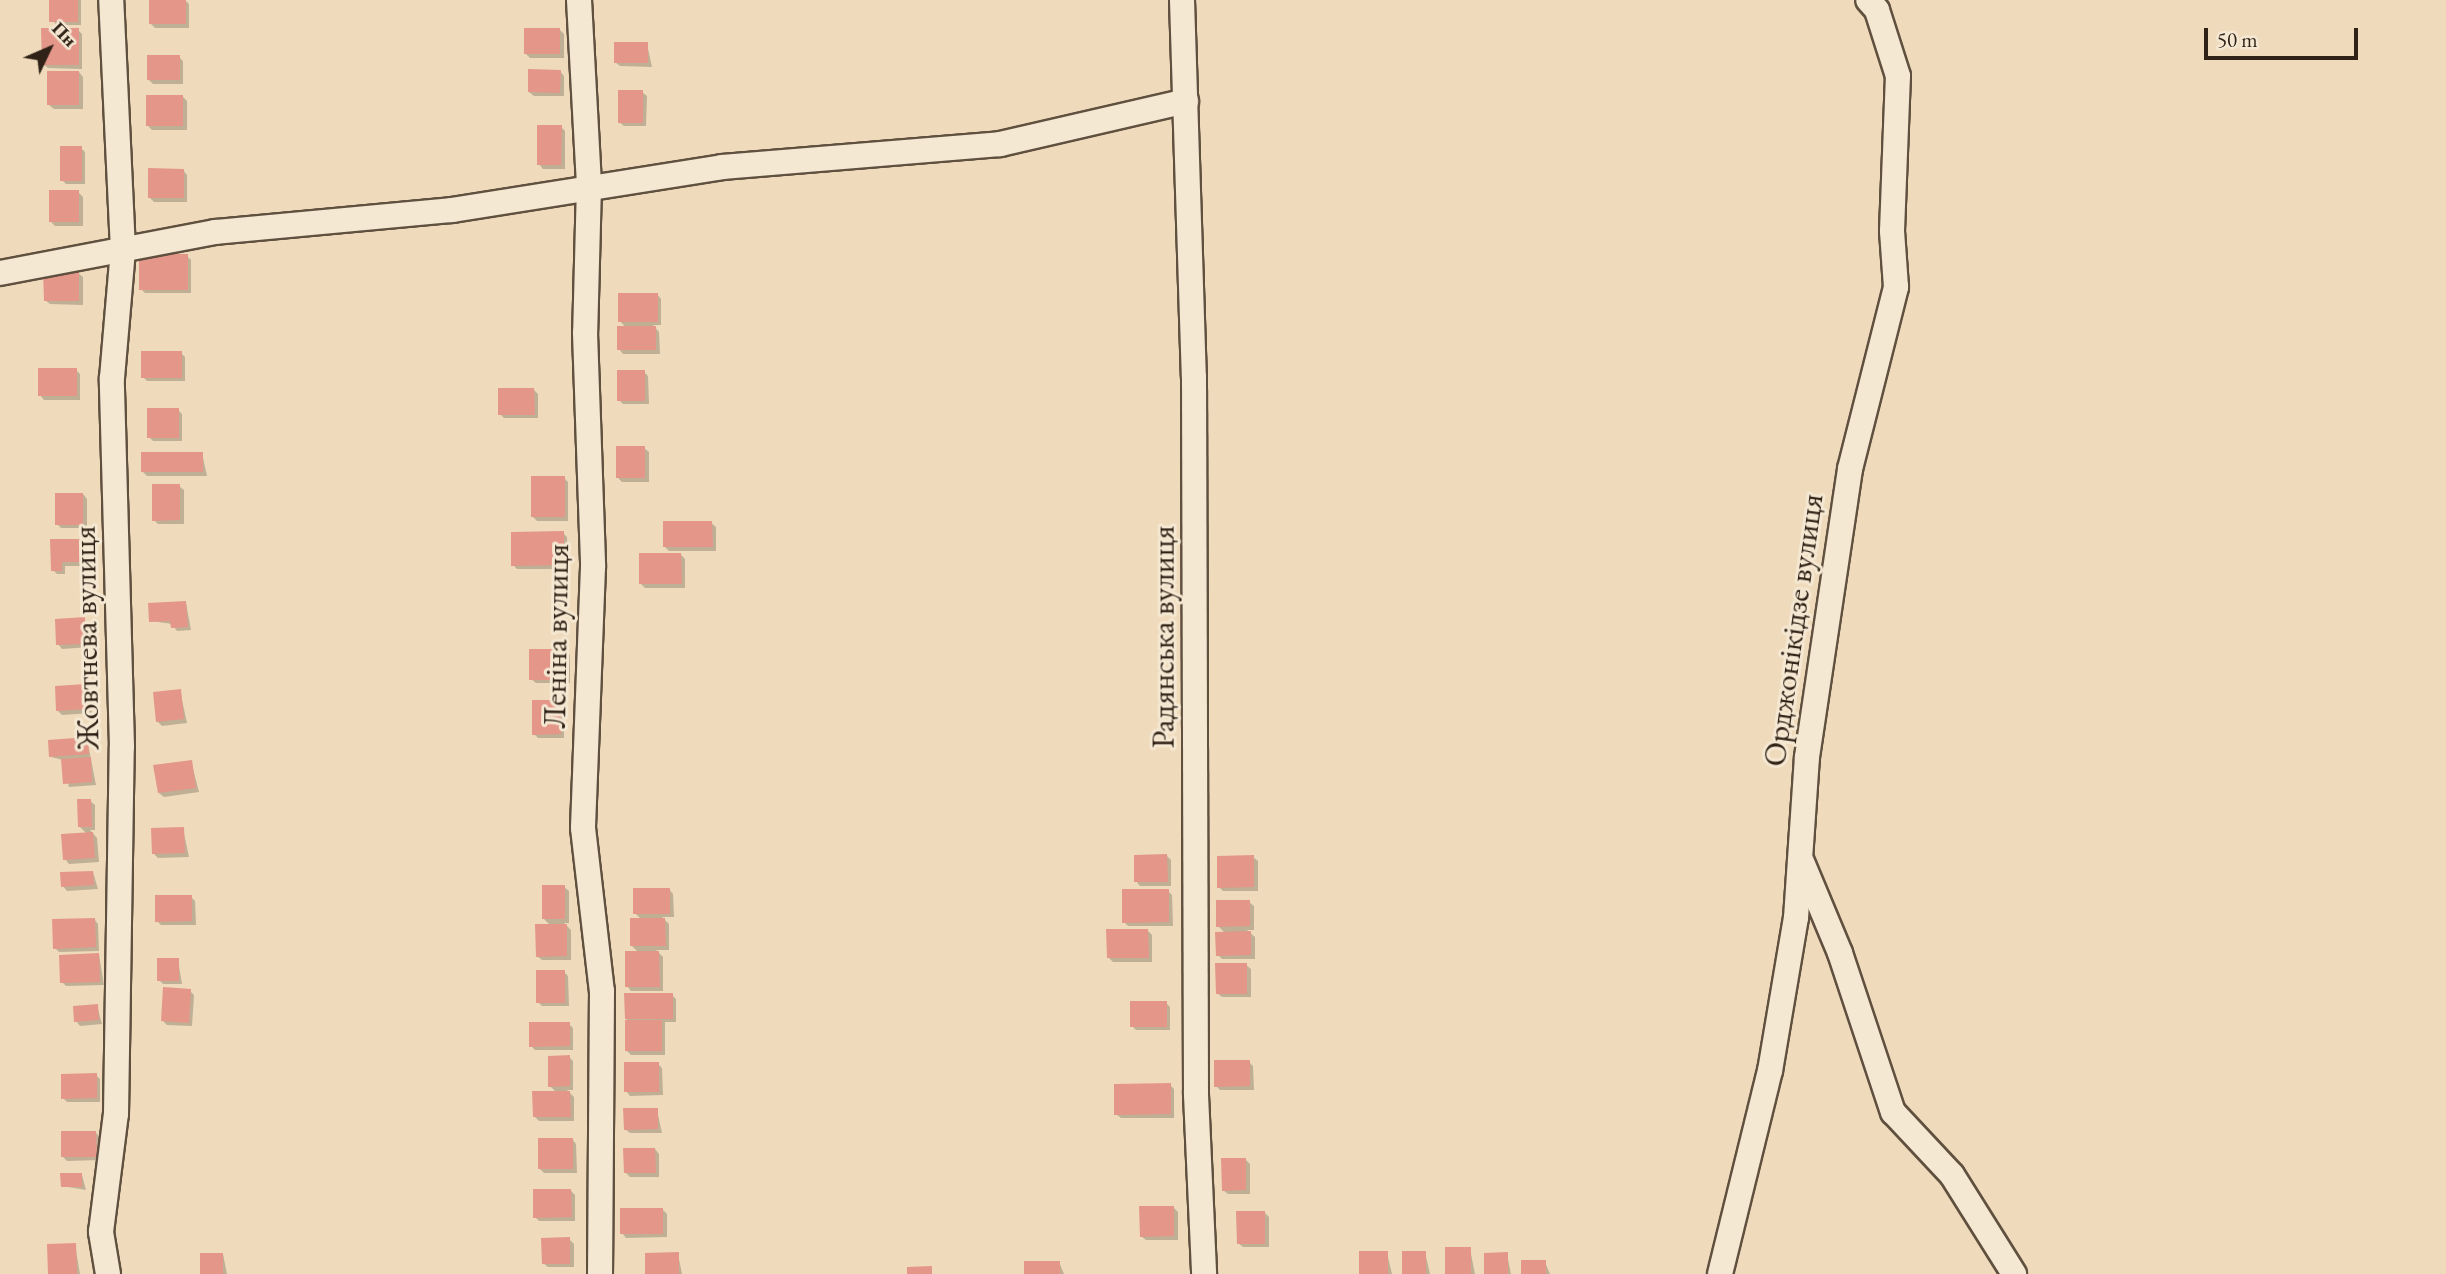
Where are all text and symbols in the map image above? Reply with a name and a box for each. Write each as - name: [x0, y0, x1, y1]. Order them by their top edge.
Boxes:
- north arrow: [14, 14, 84, 84]
- scale bar: [2208, 14, 2362, 58]
- text: Пн: [46, 16, 82, 52]
- text: 50 m: [2217, 26, 2258, 53]
- street label: Орджонікідзе вулиця: [1755, 491, 1831, 769]
- street label: Жовтнева вулиця: [65, 525, 107, 751]
- street label: Радянська вулиця: [1144, 526, 1182, 748]
- street label: Леніна вулиця: [535, 543, 577, 729]

